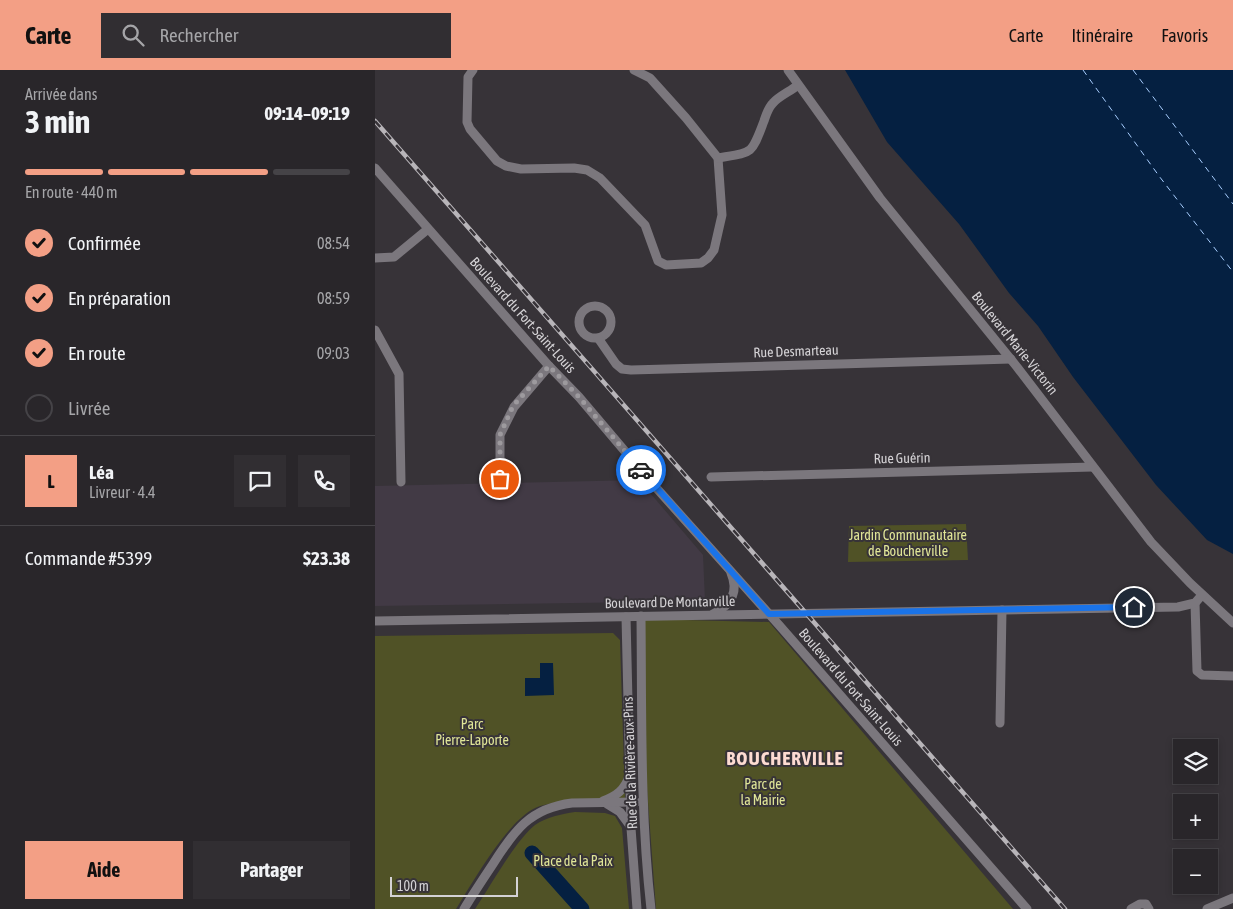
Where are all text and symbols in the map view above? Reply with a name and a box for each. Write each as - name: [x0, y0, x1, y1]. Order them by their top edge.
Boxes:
- search box: [101, 13, 451, 58]
- icon: search: [119, 21, 147, 49]
- text: Carte: [25, 22, 71, 49]
- text: Rechercher: [159, 24, 238, 46]
- text: Carte: [1009, 25, 1043, 46]
- text: Itinéraire: [1071, 25, 1133, 46]
- text: Favoris: [1161, 25, 1208, 46]
- text: Arrivée dans: [25, 85, 97, 103]
- text: 09:14–09:19: [264, 102, 350, 124]
- text: 3 min: [25, 103, 90, 140]
- text: En route · 440 m: [25, 183, 118, 201]
- icon: check: [25, 229, 53, 257]
- text: Confirmée: [68, 232, 141, 254]
- text: 08:54: [317, 234, 350, 252]
- street label: Boulevard du Fort-Saint-Louis: [467, 254, 579, 376]
- icon: check: [25, 284, 53, 312]
- text: En préparation: [68, 287, 171, 309]
- street label: Boulevard Marie-Victorin: [969, 288, 1061, 398]
- text: 08:59: [317, 289, 350, 307]
- icon: check: [25, 339, 53, 367]
- text: En route: [68, 342, 126, 364]
- street label: Rue Desmarteau: [753, 342, 839, 360]
- text: 09:03: [317, 344, 350, 362]
- text: Livrée: [68, 397, 110, 419]
- courier: [616, 445, 666, 495]
- street label: Rue Guérin: [874, 450, 930, 466]
- button: chat: [234, 455, 286, 507]
- button: phone: [298, 455, 350, 507]
- icon: car: [627, 456, 655, 484]
- pin: [479, 458, 521, 500]
- text: Léa: [89, 461, 114, 483]
- icon: bag: [486, 465, 514, 493]
- text: L: [47, 470, 55, 492]
- text: Livreur · 4.4: [89, 483, 156, 501]
- park label: Jardin Communautaire de Boucherville: [849, 527, 967, 559]
- text: Commande #5399: [25, 547, 152, 569]
- text: $23.38: [303, 547, 350, 569]
- pin: [1113, 586, 1155, 628]
- street label: Boulevard De Montarville: [604, 593, 736, 611]
- icon: home: [1120, 593, 1148, 621]
- street label: Boulevard du Fort-Saint-Louis: [796, 625, 906, 749]
- street label: Rue de la Rivière-aux-Pins: [620, 696, 640, 830]
- park label: Parc Pierre-Laporte: [435, 716, 509, 748]
- map controls: [1173, 739, 1218, 894]
- button: layers: [1173, 739, 1218, 784]
- district label: BOUCHERVILLE: [726, 747, 844, 769]
- park label: Parc de la Mairie: [741, 776, 785, 808]
- button: +: [1173, 794, 1218, 839]
- button: Aide: [25, 841, 183, 899]
- button: Partager: [193, 841, 350, 899]
- button: −: [1173, 849, 1218, 894]
- park label: Place de la Paix: [533, 853, 613, 869]
- scale bar: [390, 874, 517, 897]
- text: 100 m: [397, 878, 429, 894]

